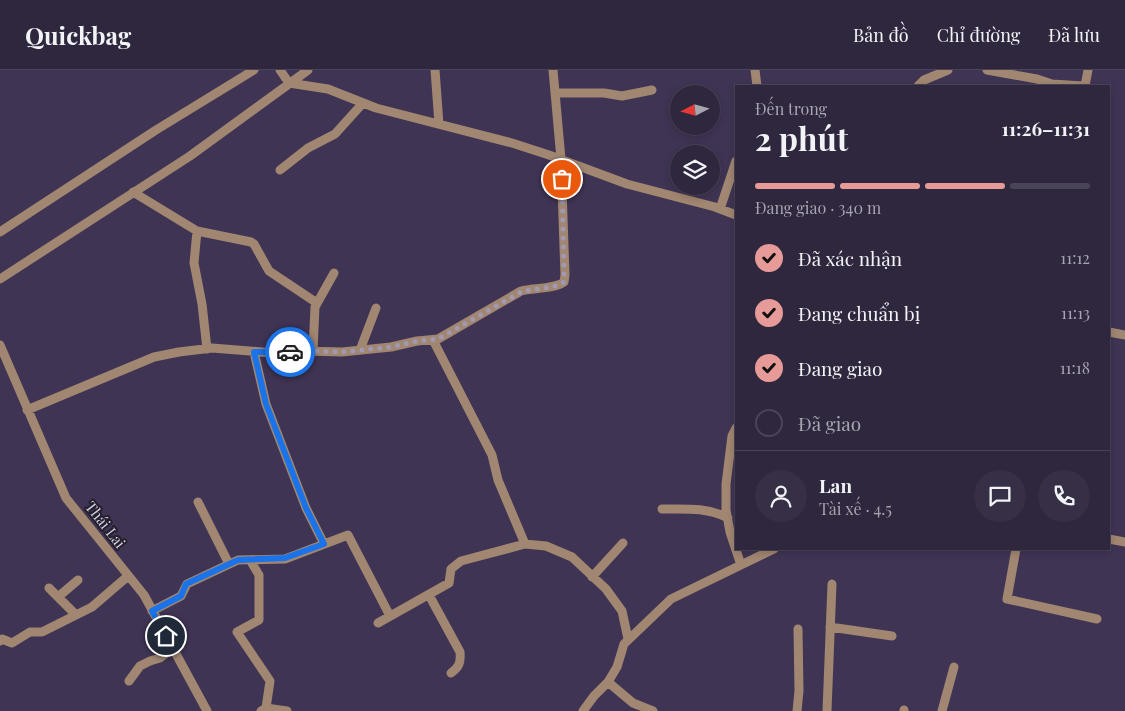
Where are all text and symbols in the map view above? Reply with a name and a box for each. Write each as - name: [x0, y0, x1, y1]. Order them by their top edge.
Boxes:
- text: Quickbag: [25, 19, 131, 51]
- text: Bản đồ: [853, 23, 909, 47]
- text: Chỉ đường: [937, 23, 1020, 47]
- text: Đã lưu: [1048, 23, 1100, 47]
- north arrow: [670, 85, 720, 135]
- map controls: [670, 85, 720, 195]
- text: Đến trong: [755, 98, 827, 119]
- text: 11:26–11:31: [1001, 115, 1090, 141]
- text: 2 phút: [755, 116, 848, 159]
- button: layers: [670, 145, 720, 195]
- pin: [541, 158, 583, 200]
- icon: bag: [548, 165, 576, 193]
- text: Đang giao · 340 m: [755, 197, 881, 218]
- icon: check: [755, 244, 783, 272]
- text: Đã xác nhận: [798, 245, 902, 271]
- text: 11:12: [1060, 247, 1090, 268]
- icon: check: [755, 299, 783, 327]
- text: Đang chuẩn bị: [798, 300, 920, 326]
- text: 11:13: [1061, 302, 1090, 323]
- courier: [265, 327, 315, 377]
- icon: car: [276, 338, 304, 366]
- icon: check: [755, 354, 783, 382]
- text: Đang giao: [798, 355, 883, 381]
- text: 11:18: [1060, 357, 1090, 378]
- text: Đã giao: [798, 410, 861, 436]
- button: person: [755, 470, 807, 522]
- button: chat: [974, 470, 1026, 522]
- button: phone: [1038, 470, 1090, 522]
- text: Lan: [819, 472, 852, 498]
- street label: Thái Lai: [81, 497, 131, 552]
- text: Tài xế · 4.5: [819, 498, 892, 519]
- pin: [145, 615, 187, 657]
- icon: home: [152, 622, 180, 650]

